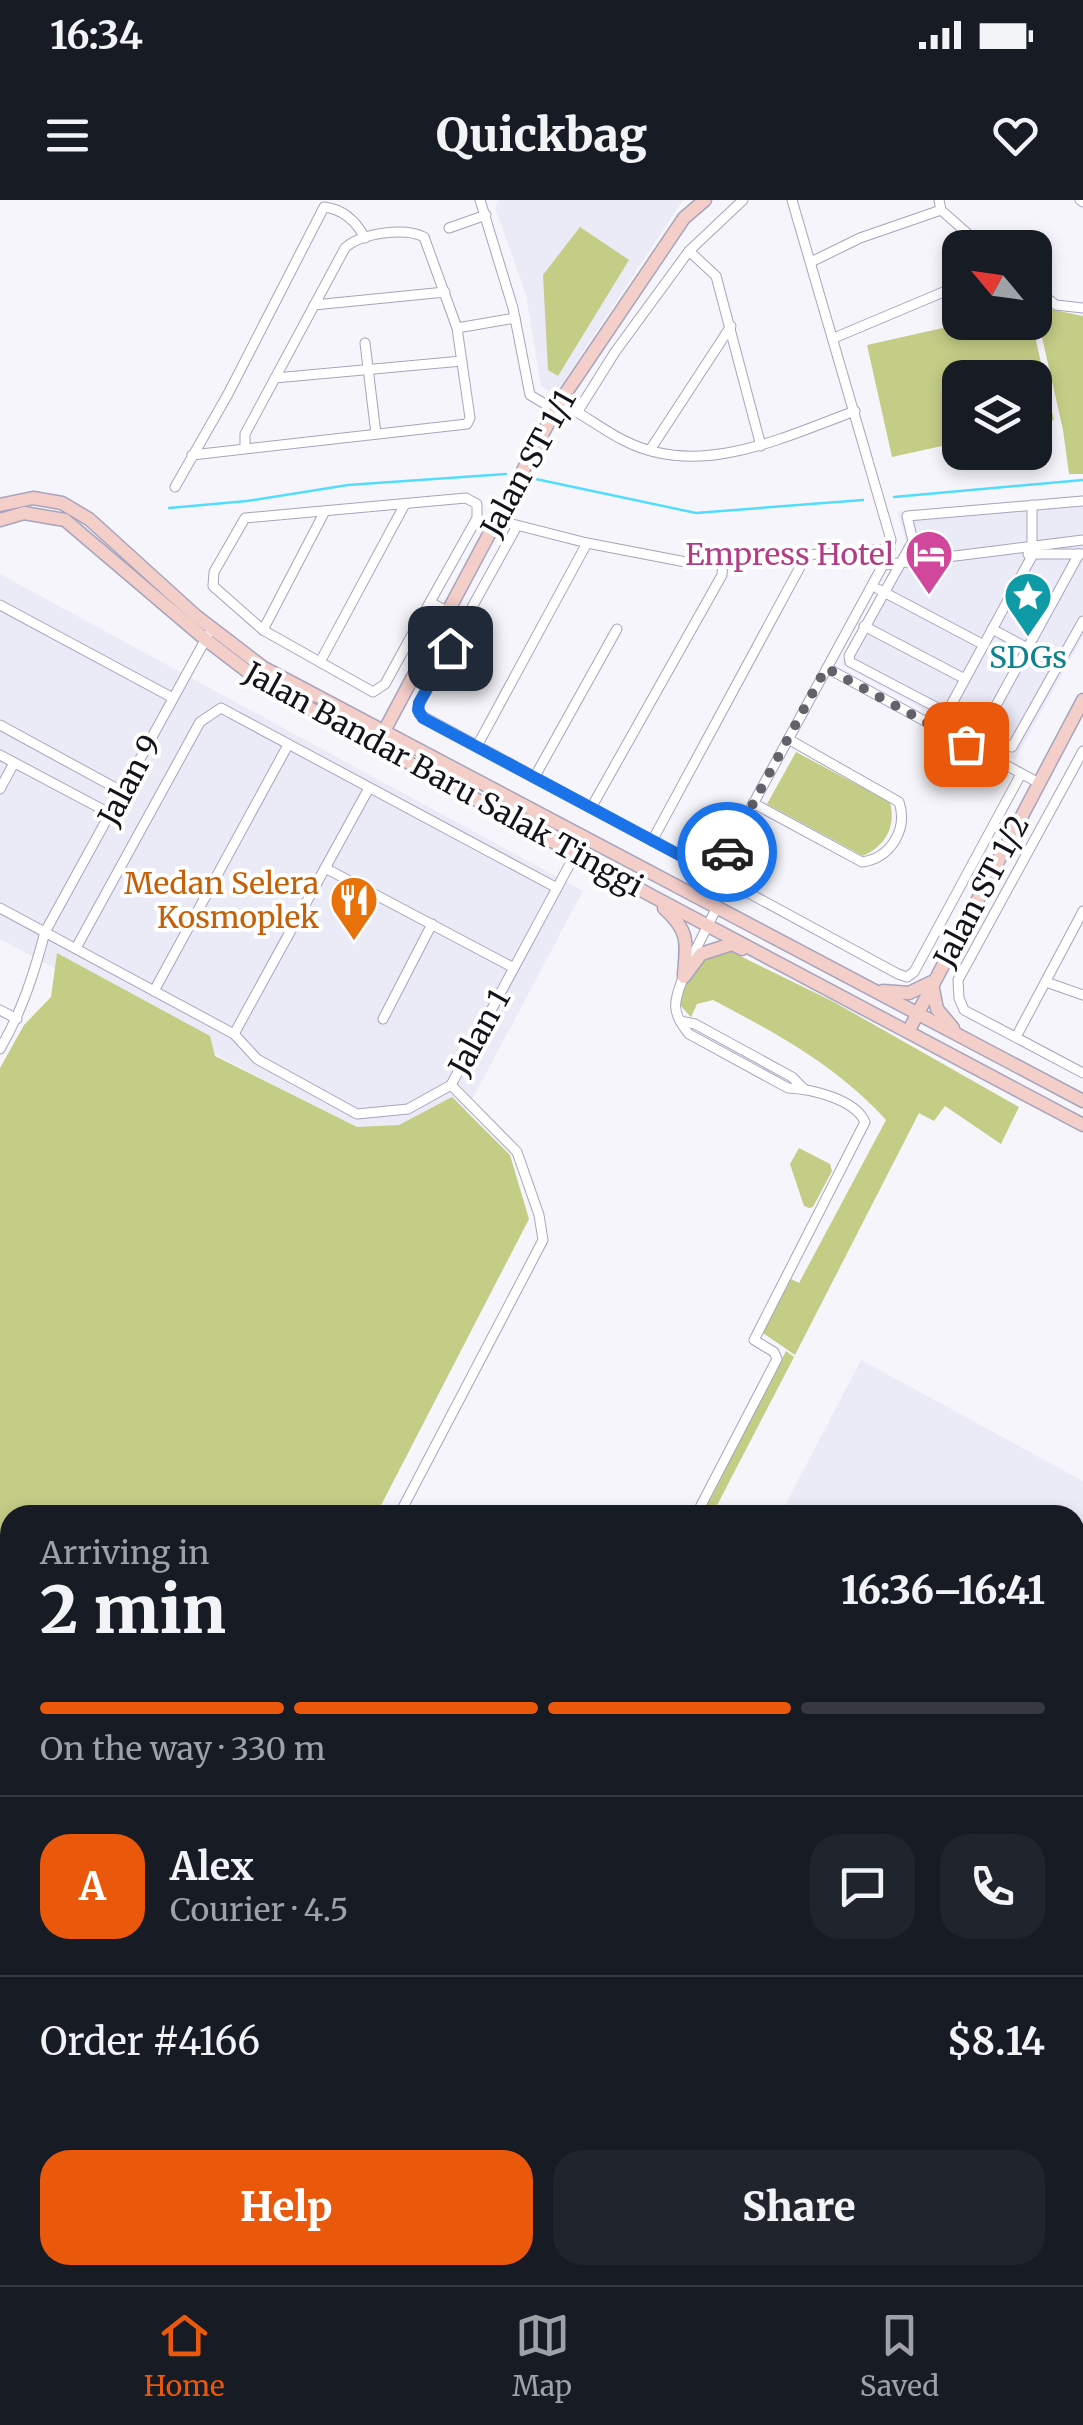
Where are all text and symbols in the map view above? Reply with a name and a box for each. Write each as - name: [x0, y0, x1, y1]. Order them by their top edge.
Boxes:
- text: 16:34: [50, 12, 143, 59]
- text: Quickbag: [436, 107, 647, 163]
- icon: menu: [40, 108, 95, 163]
- icon: heart: [988, 108, 1043, 163]
- north arrow: [942, 230, 1052, 340]
- map controls: [942, 230, 1052, 470]
- button: layers: [942, 360, 1052, 470]
- street label: Jalan ST 1/1: [472, 383, 584, 544]
- hotel icon: Empress Hotel: [903, 528, 955, 596]
- place label: Empress Hotel: [685, 535, 894, 573]
- place icon: SDGs: [1002, 570, 1054, 638]
- pin: [408, 606, 493, 691]
- icon: home: [423, 621, 478, 676]
- place label: SDGs: [989, 638, 1067, 676]
- street label: Jalan Bandar Baru Salak Tinggi: [237, 653, 650, 905]
- pin: [924, 702, 1009, 787]
- icon: bag: [939, 717, 994, 772]
- street label: Jalan 9: [89, 728, 169, 833]
- courier: [677, 802, 777, 902]
- street label: Jalan ST 1/2: [925, 809, 1037, 974]
- icon: car: [700, 825, 755, 880]
- place label: Medan Selera Kosmoplek: [124, 864, 319, 936]
- restaurant icon: Medan Selera Kosmoplek: [328, 874, 380, 942]
- street label: Jalan 1: [439, 982, 518, 1083]
- text: Arriving in: [40, 1533, 209, 1573]
- text: 16:36–16:41: [841, 1567, 1045, 1614]
- text: 2 min: [40, 1569, 226, 1651]
- text: On the way · 330 m: [40, 1729, 326, 1769]
- button: chat: [810, 1834, 915, 1939]
- button: phone: [940, 1834, 1045, 1939]
- text: Alex: [170, 1843, 254, 1890]
- text: A: [79, 1863, 106, 1910]
- text: Courier · 4.5: [170, 1890, 348, 1930]
- text: Order #4166: [40, 2018, 260, 2065]
- text: $8.14: [947, 2018, 1045, 2065]
- button: Help: [40, 2150, 533, 2265]
- button: Share: [553, 2150, 1045, 2265]
- tab: Home: [144, 2308, 225, 2404]
- tab: Map: [512, 2308, 572, 2404]
- tab: Saved: [860, 2308, 939, 2404]

